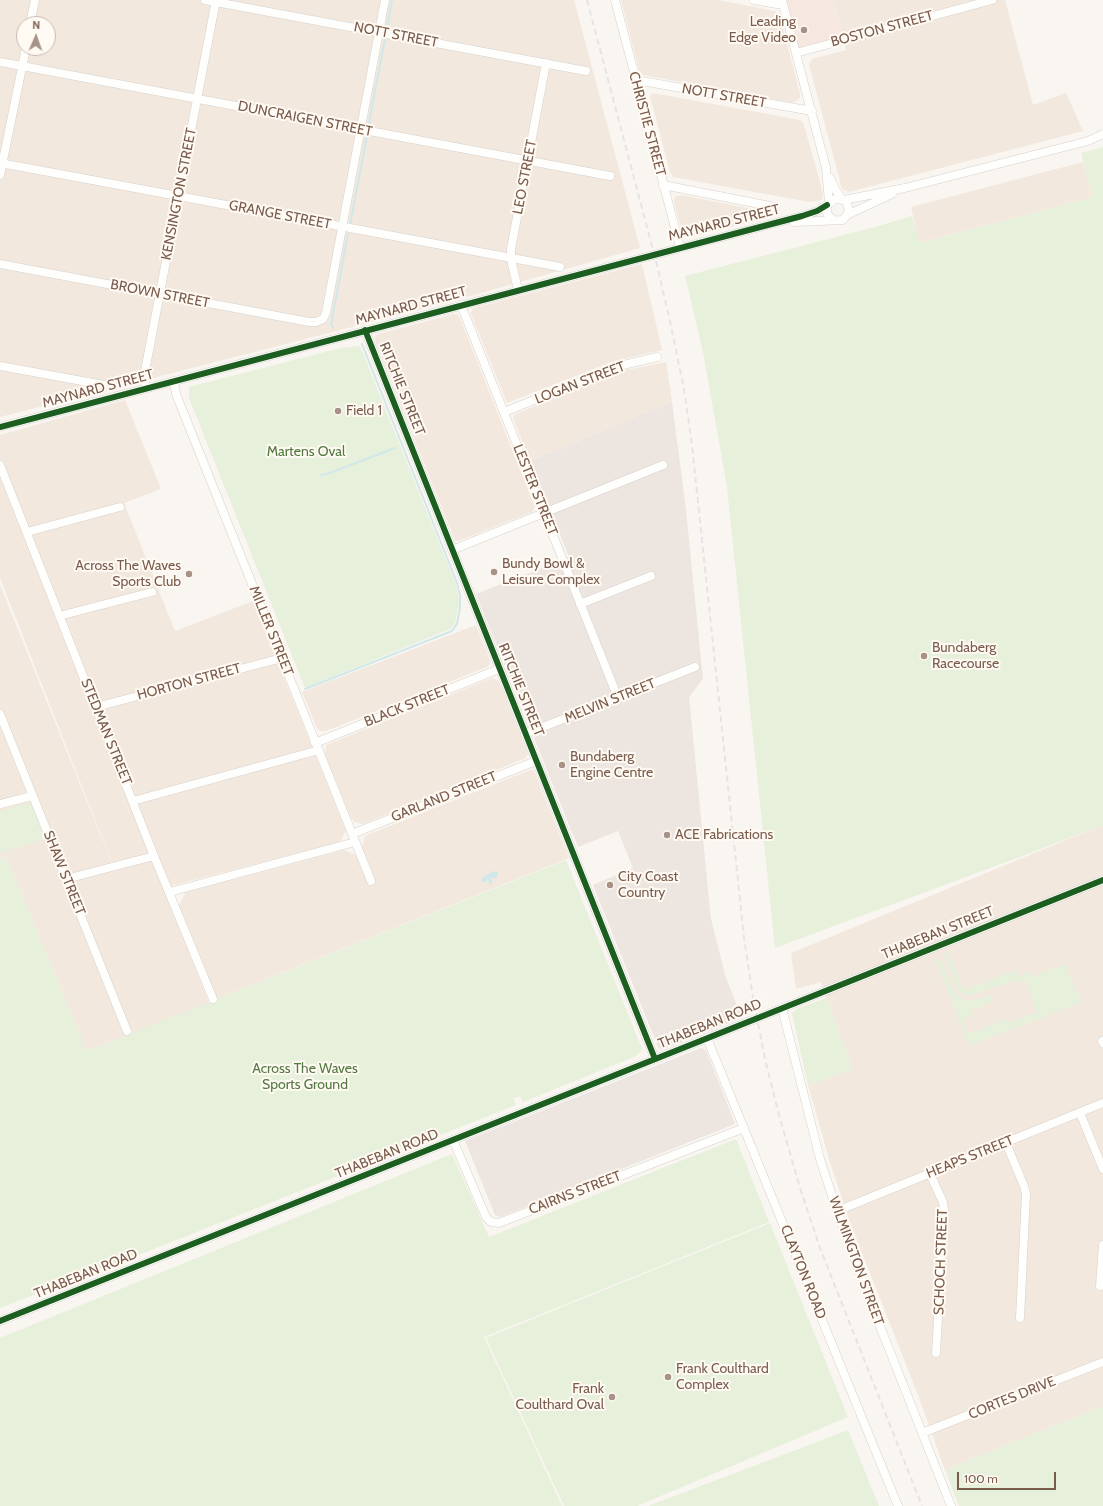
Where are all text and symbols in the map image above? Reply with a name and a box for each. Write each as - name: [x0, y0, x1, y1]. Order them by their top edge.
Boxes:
- street label: BOSTON STREET: [829, 7, 935, 51]
- place label: Leading Edge Video: [729, 14, 796, 46]
- north arrow: [16, 16, 56, 56]
- text: N: [32, 18, 41, 32]
- street label: NOTT STREET: [352, 19, 440, 51]
- marker: Leading Edge Video: [799, 25, 809, 35]
- street label: CHRISTIE STREET: [625, 70, 669, 178]
- street label: NOTT STREET: [680, 80, 768, 112]
- street label: DUNCRAIGEN STREET: [236, 98, 374, 140]
- street label: KENSINGTON STREET: [158, 126, 200, 262]
- street label: LEO STREET: [510, 138, 540, 216]
- street label: GRANGE STREET: [228, 197, 332, 233]
- street label: MAYNARD STREET: [666, 201, 782, 245]
- street label: BROWN STREET: [109, 276, 211, 312]
- street label: MAYNARD STREET: [354, 283, 468, 329]
- street label: RITCHIE STREET: [376, 340, 428, 438]
- street label: LOGAN STREET: [532, 358, 628, 408]
- street label: MAYNARD STREET: [41, 366, 155, 412]
- place label: Field 1: [346, 403, 382, 419]
- marker: Field 1: [333, 406, 343, 416]
- street label: LESTER STREET: [509, 442, 561, 538]
- park label: Martens Oval: [267, 444, 345, 460]
- place label: Bundy Bowl & Leisure Complex: [502, 556, 600, 588]
- place label: Across The Waves Sports Club: [75, 558, 181, 590]
- marker: Bundy Bowl & Leisure Complex: [489, 567, 499, 577]
- marker: Across The Waves Sports Club: [184, 569, 194, 579]
- street label: MILLER STREET: [245, 584, 297, 678]
- place label: Bundaberg Racecourse: [932, 640, 999, 672]
- street label: RITCHIE STREET: [495, 641, 547, 739]
- marker: Bundaberg Racecourse: [919, 651, 929, 661]
- street label: HORTON STREET: [135, 660, 243, 704]
- street label: MELVIN STREET: [562, 675, 658, 727]
- street label: STEDMAN STREET: [77, 676, 135, 788]
- street label: BLACK STREET: [362, 681, 452, 731]
- place label: Bundaberg Engine Centre: [570, 749, 653, 782]
- marker: Bundaberg Engine Centre: [557, 760, 567, 770]
- street label: GARLAND STREET: [389, 768, 499, 826]
- place label: ACE Fabrications: [675, 827, 773, 843]
- street label: SHAW STREET: [39, 828, 89, 918]
- marker: ACE Fabrications: [662, 830, 672, 840]
- place label: City Coast Country: [618, 869, 678, 902]
- marker: City Coast Country: [605, 880, 615, 890]
- street label: THABEBAN STREET: [880, 903, 996, 963]
- street label: THABEBAN ROAD: [656, 996, 764, 1052]
- park label: Across The Waves Sports Ground: [252, 1061, 358, 1094]
- street label: THABEBAN ROAD: [333, 1126, 441, 1182]
- street label: HEAPS STREET: [924, 1132, 1016, 1182]
- street label: CAIRNS STREET: [526, 1168, 624, 1218]
- street label: WILMINGTON STREET: [825, 1194, 887, 1328]
- street label: SCHOCH STREET: [931, 1209, 951, 1315]
- street label: CLAYTON ROAD: [776, 1222, 830, 1322]
- street label: THABEBAN ROAD: [32, 1246, 140, 1302]
- place label: Frank Coulthard Complex: [676, 1361, 769, 1394]
- marker: Frank Coulthard Complex: [663, 1372, 673, 1382]
- street label: CORTES DRIVE: [966, 1373, 1058, 1423]
- place label: Frank Coulthard Oval: [516, 1381, 604, 1414]
- marker: Frank Coulthard Oval: [607, 1392, 617, 1402]
- scale bar: [959, 1464, 1058, 1490]
- text: 100 m: [964, 1471, 998, 1486]

